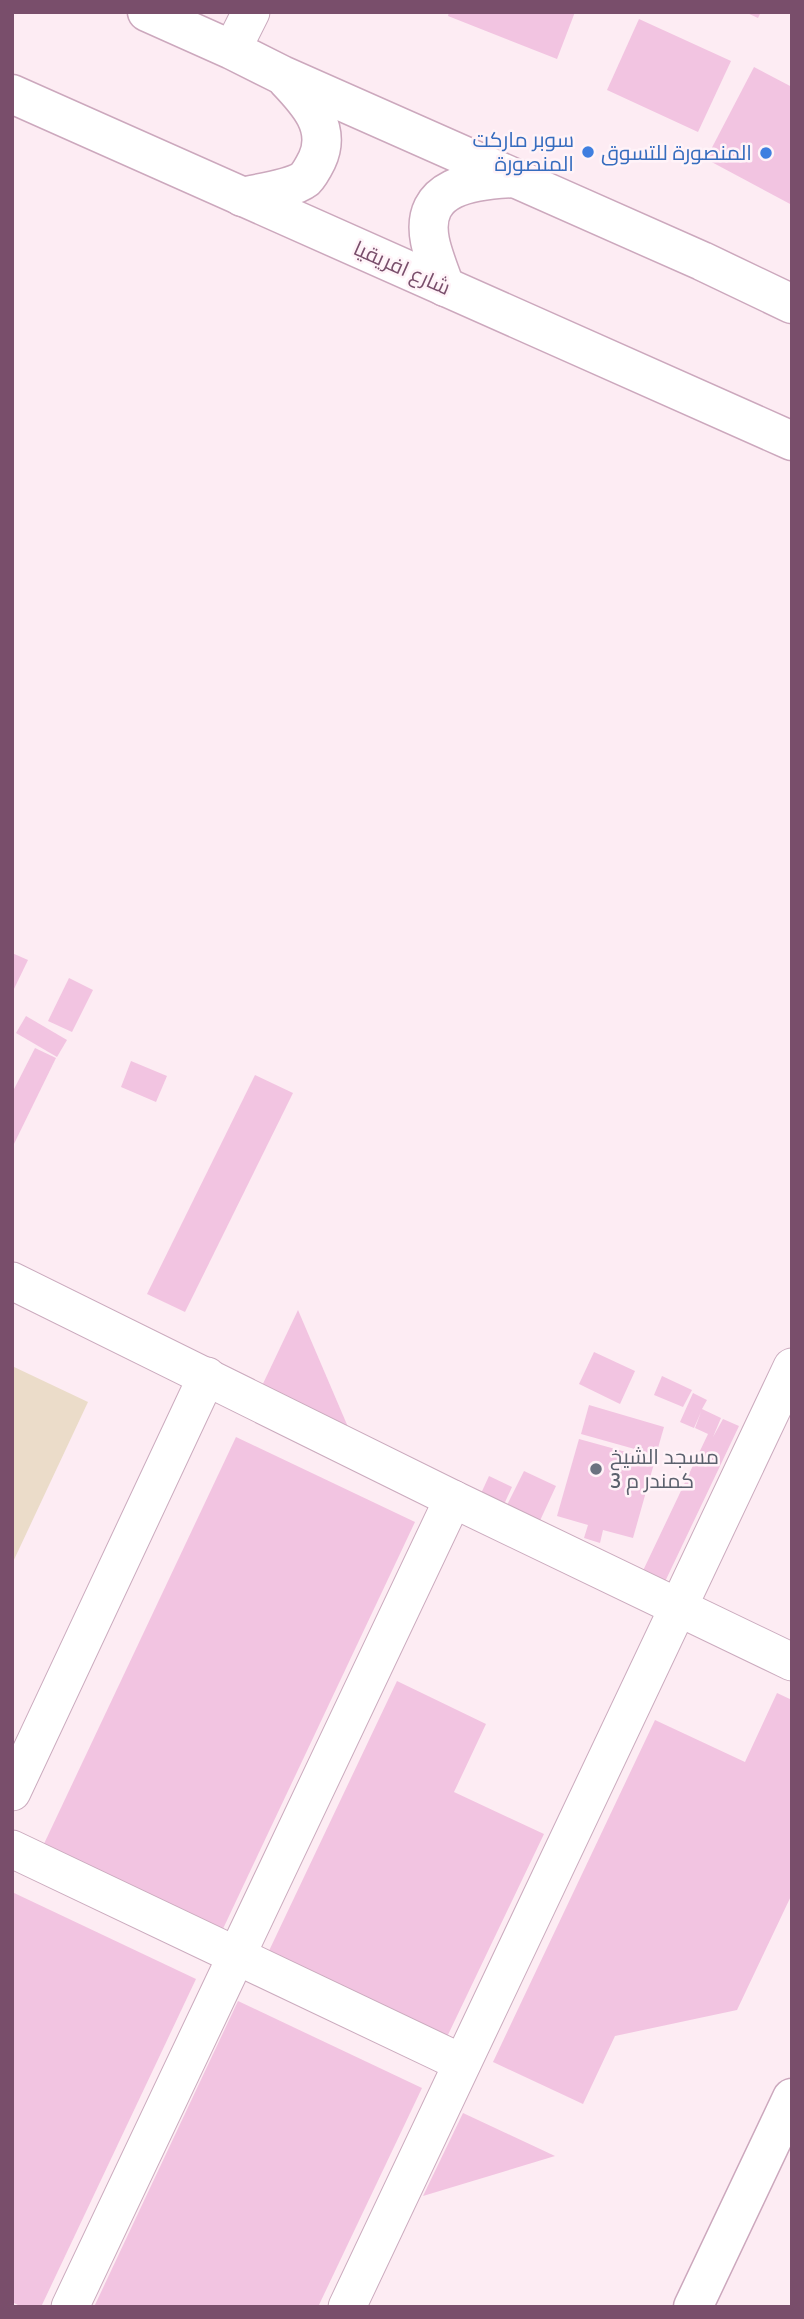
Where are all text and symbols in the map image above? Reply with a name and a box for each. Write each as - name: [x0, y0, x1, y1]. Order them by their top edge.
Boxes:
- place label: سوبر ماركت المنصورة: [472, 127, 574, 176]
- place label: المنصورة للتسوق: [601, 140, 752, 166]
- marker: سوبر ماركت المنصورة: [580, 144, 596, 160]
- marker: المنصورة للتسوق: [758, 145, 774, 161]
- street label: شارع افريقيا: [349, 235, 454, 302]
- place label: مسجد الشيخ كمندر م 3: [610, 1444, 719, 1495]
- marker: مسجد الشيخ كمندر م 3: [588, 1461, 604, 1477]

